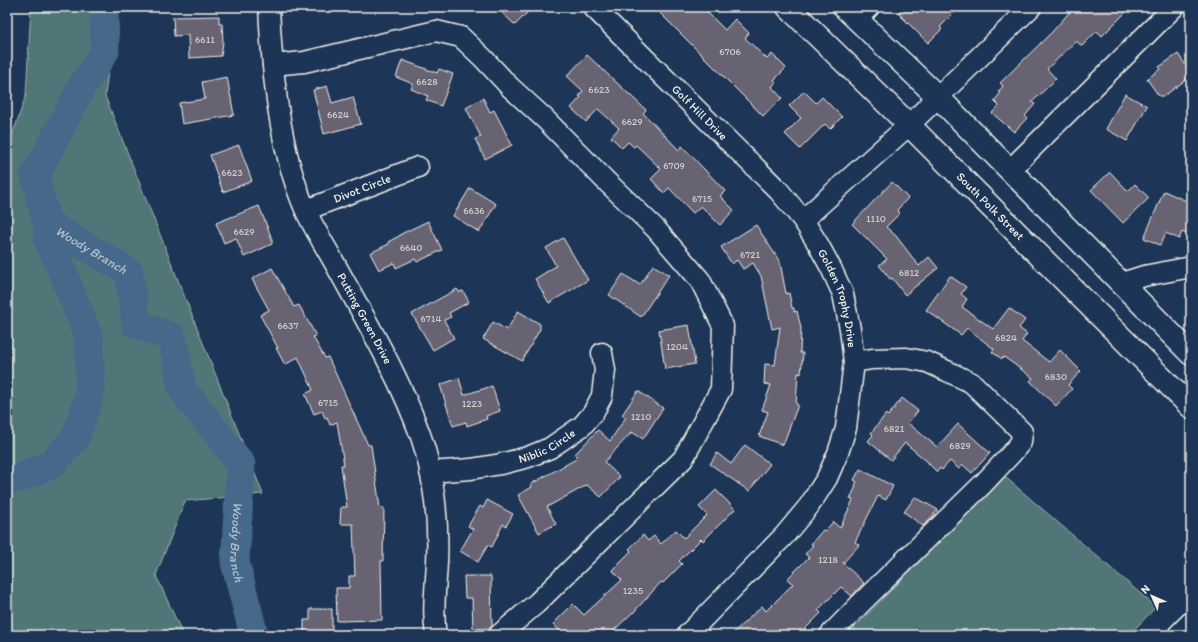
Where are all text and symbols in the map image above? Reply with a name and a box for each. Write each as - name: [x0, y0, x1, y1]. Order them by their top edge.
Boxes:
- house number: 6611: [195, 33, 215, 46]
- house number: 6706: [719, 45, 741, 58]
- house number: 6628: [416, 75, 438, 88]
- street label: Golf Hill Drive: [669, 82, 731, 143]
- house number: 6623: [588, 83, 610, 96]
- house number: 6624: [327, 108, 349, 121]
- house number: 6629: [621, 115, 643, 128]
- house number: 6709: [663, 159, 685, 172]
- house number: 6623: [221, 166, 243, 179]
- street label: South Polk Street: [954, 170, 1027, 243]
- street label: Divot Circle: [331, 171, 393, 206]
- house number: 6715: [692, 192, 712, 205]
- house number: 6636: [463, 204, 485, 217]
- house number: 1110: [866, 212, 886, 225]
- water label: Woody Branch: [53, 223, 130, 277]
- house number: 6629: [233, 225, 255, 238]
- house number: 6640: [400, 241, 422, 254]
- street label: Golden Trophy Drive: [815, 246, 859, 349]
- house number: 6721: [740, 248, 760, 261]
- house number: 6812: [899, 266, 920, 279]
- street label: Putting Green Drive: [334, 271, 395, 366]
- house number: 6714: [421, 312, 441, 325]
- house number: 6637: [278, 319, 299, 332]
- house number: 6824: [995, 331, 1017, 344]
- house number: 1204: [666, 340, 688, 353]
- house number: 6830: [1045, 370, 1067, 383]
- house number: 6715: [318, 396, 338, 409]
- house number: 1223: [462, 397, 483, 410]
- house number: 1210: [631, 410, 651, 423]
- house number: 6821: [884, 422, 905, 435]
- street label: Niblic Circle: [517, 426, 578, 466]
- house number: 6829: [949, 439, 971, 452]
- water label: Woody Branch: [227, 502, 247, 584]
- house number: 1218: [818, 553, 839, 566]
- north arrow: [1132, 576, 1172, 616]
- text: N: [1138, 582, 1153, 597]
- house number: 1235: [623, 584, 643, 597]

